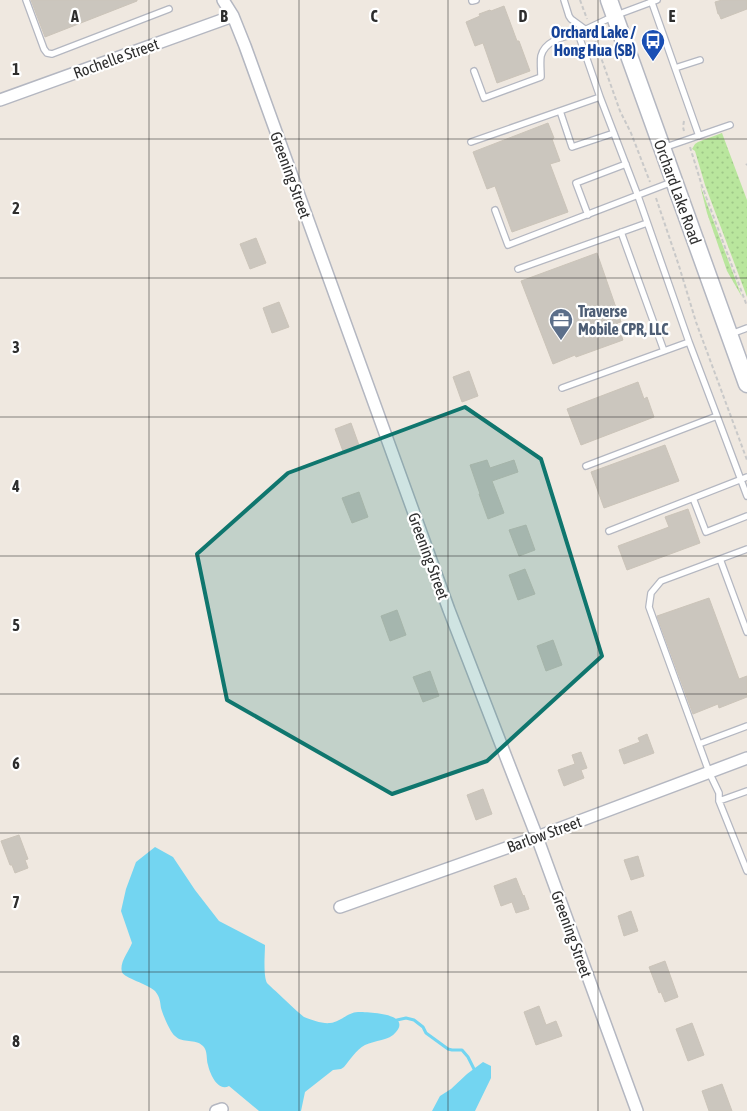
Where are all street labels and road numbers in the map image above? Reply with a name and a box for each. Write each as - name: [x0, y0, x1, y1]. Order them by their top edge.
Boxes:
- street label: Rochelle Street: [71, 34, 161, 82]
- street label: Greening Street: [266, 129, 315, 222]
- street label: Orchard Lake Road: [651, 137, 705, 247]
- street label: Greening Street: [404, 510, 453, 603]
- street label: Barlow Street: [504, 812, 584, 856]
- street label: Greening Street: [547, 888, 596, 981]

